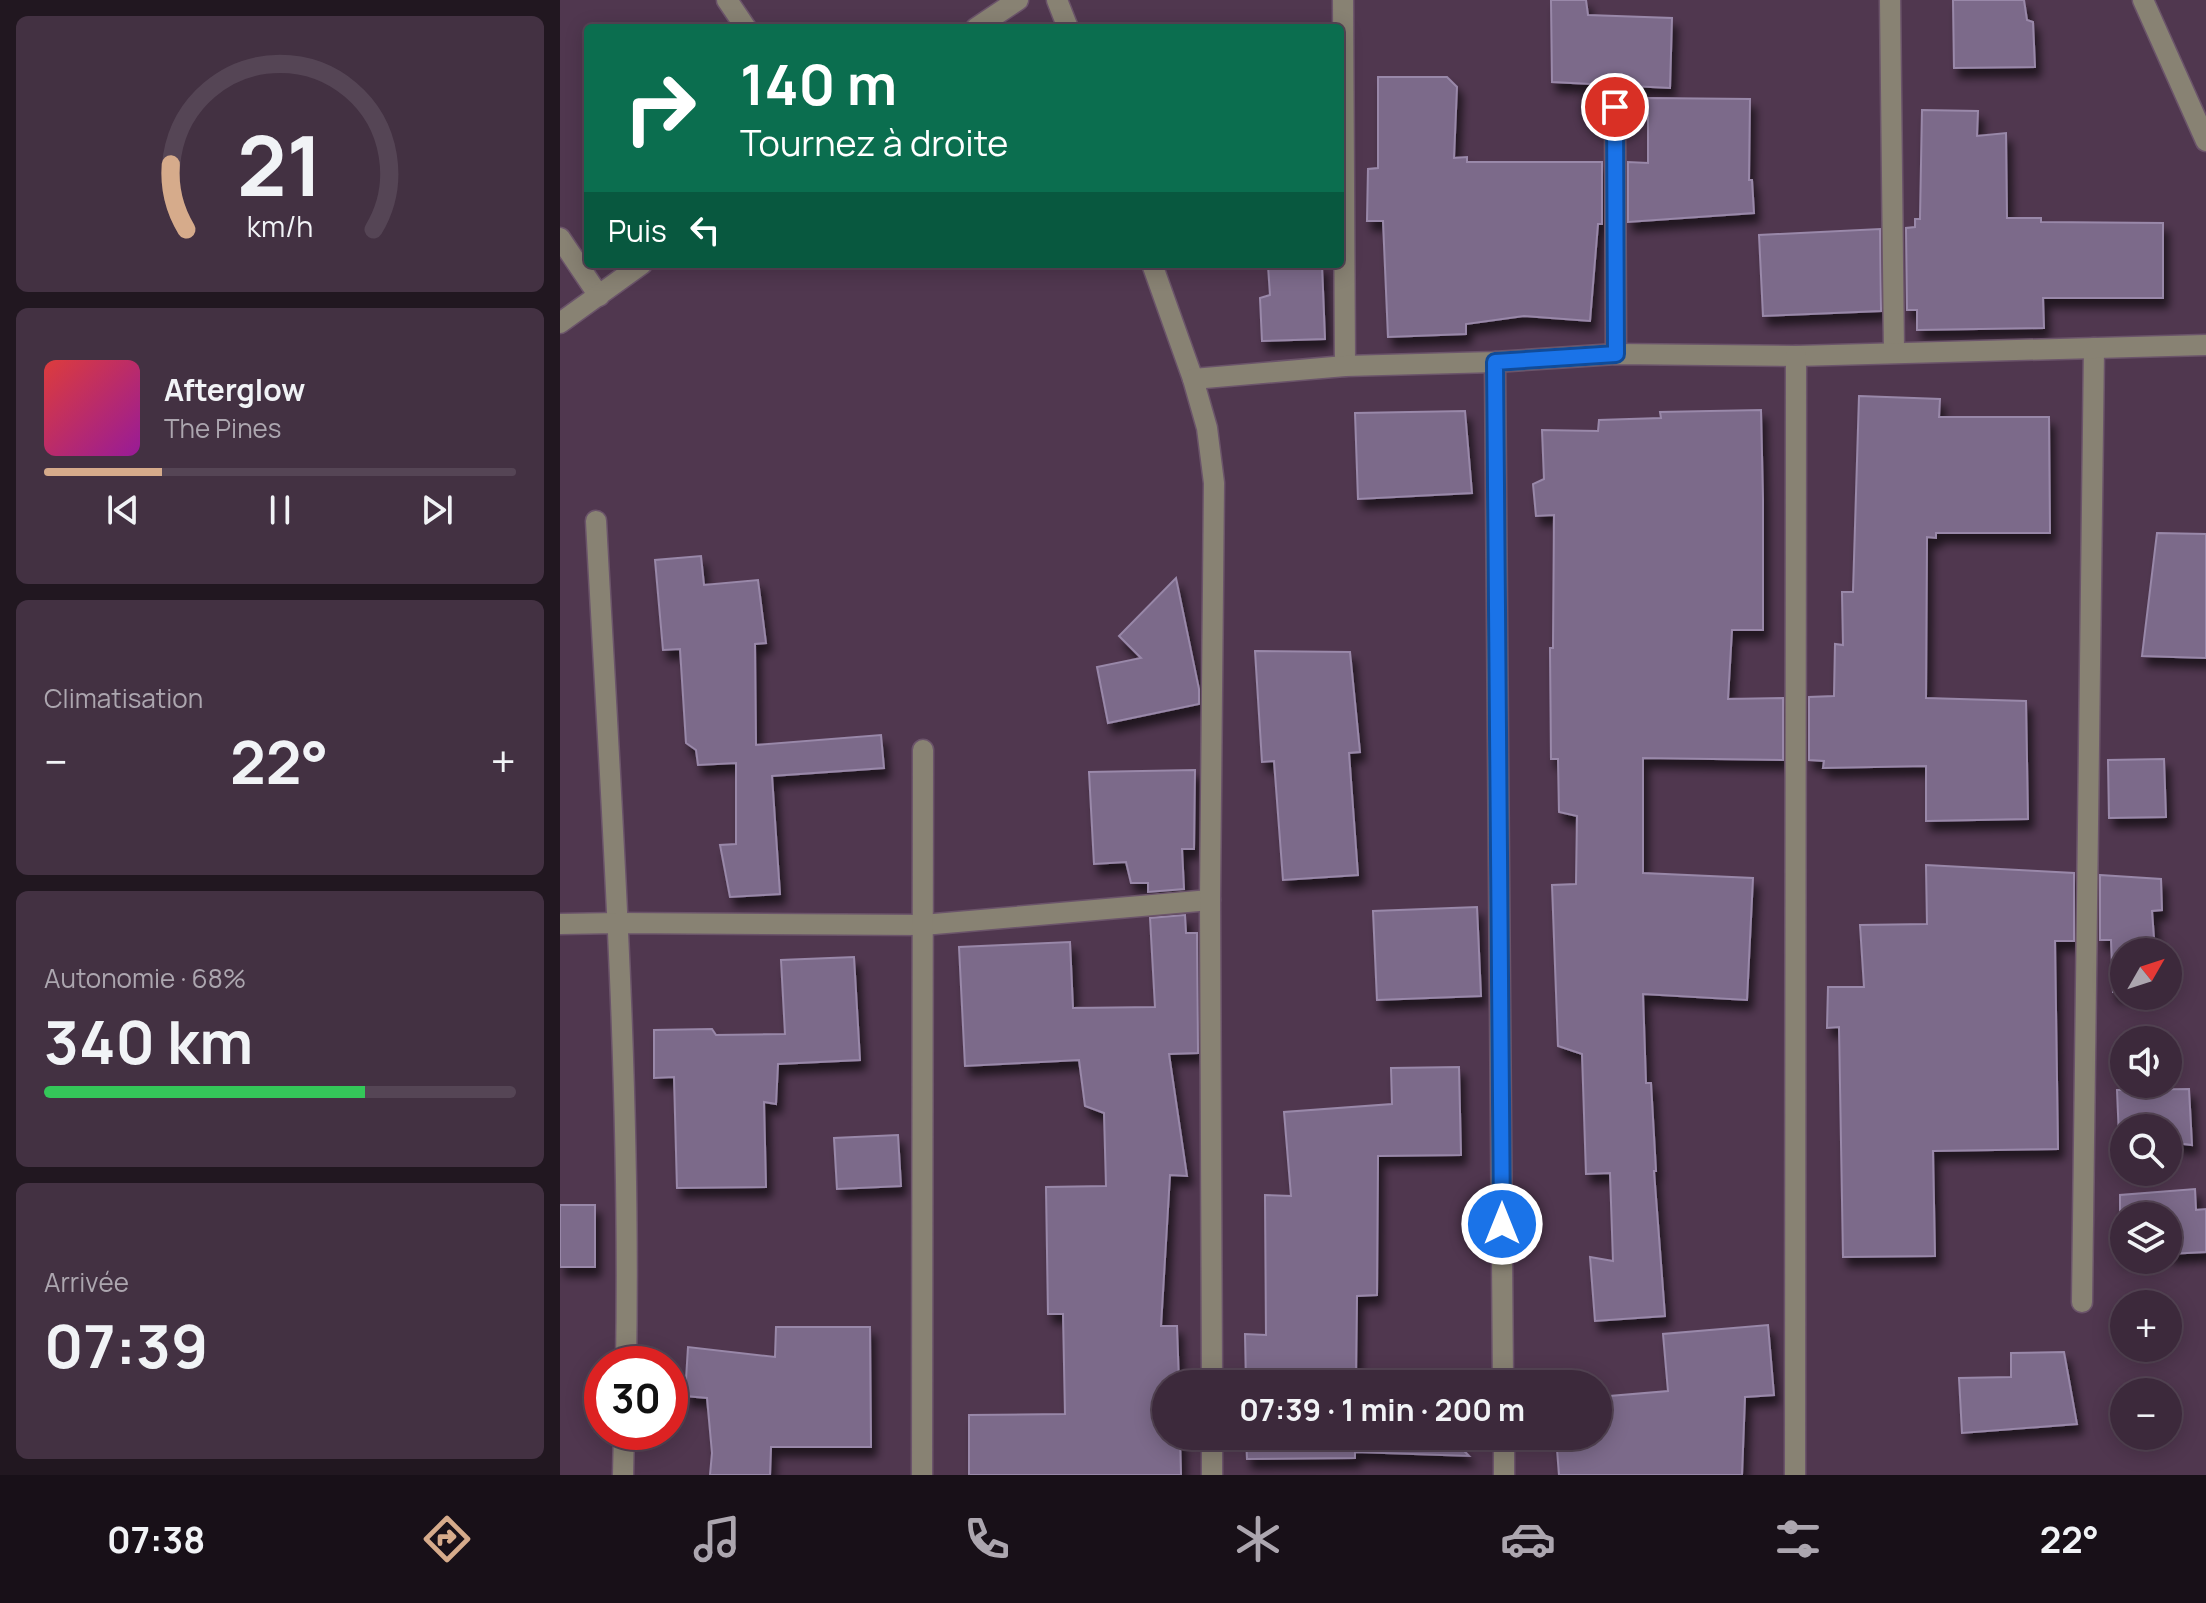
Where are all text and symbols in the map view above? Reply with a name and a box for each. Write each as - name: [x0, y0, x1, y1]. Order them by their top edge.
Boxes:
- text: 140 m: [740, 45, 897, 122]
- icon: right: [608, 56, 712, 160]
- pin: [1581, 73, 1649, 141]
- icon: arrive: [1593, 85, 1637, 129]
- text: 21: [237, 106, 323, 220]
- text: Tournez à droite: [740, 118, 1008, 167]
- text: km/h: [247, 207, 313, 246]
- icon: left: [683, 208, 727, 252]
- text: Puis: [608, 210, 667, 251]
- text: Afterglow: [164, 369, 305, 410]
- text: The Pines: [164, 410, 281, 446]
- icon: previous: [101, 488, 145, 532]
- icon: pause: [258, 488, 302, 532]
- icon: next: [415, 488, 459, 532]
- text: Climatisation: [44, 680, 203, 716]
- text: 22°: [230, 720, 328, 802]
- text: −: [44, 731, 68, 791]
- text: +: [491, 731, 516, 791]
- north arrow: [2110, 938, 2182, 1010]
- map controls: [2110, 938, 2182, 1450]
- text: Autonomie · 68%: [44, 960, 246, 996]
- text: 340 km: [44, 1000, 253, 1082]
- button: sound: [2110, 1026, 2182, 1098]
- button: search: [2110, 1114, 2182, 1186]
- position arrow: [1460, 1182, 1544, 1266]
- button: layers: [2110, 1202, 2182, 1274]
- text: Arrivée: [44, 1264, 129, 1300]
- button: +: [2110, 1290, 2182, 1362]
- text: 07:39: [44, 1304, 208, 1386]
- speed limit sign: 30: [584, 1346, 688, 1450]
- button: −: [2110, 1378, 2182, 1450]
- text: 07:39 · 1 min · 200 m: [1239, 1389, 1525, 1430]
- icon: directions: [419, 1511, 475, 1567]
- icon: music: [689, 1511, 745, 1567]
- icon: phone: [959, 1511, 1015, 1567]
- icon: climate: [1230, 1511, 1286, 1567]
- icon: car: [1500, 1511, 1556, 1567]
- icon: filters: [1770, 1511, 1826, 1567]
- text: 07:38: [107, 1515, 205, 1564]
- text: 22°: [2040, 1515, 2099, 1564]

